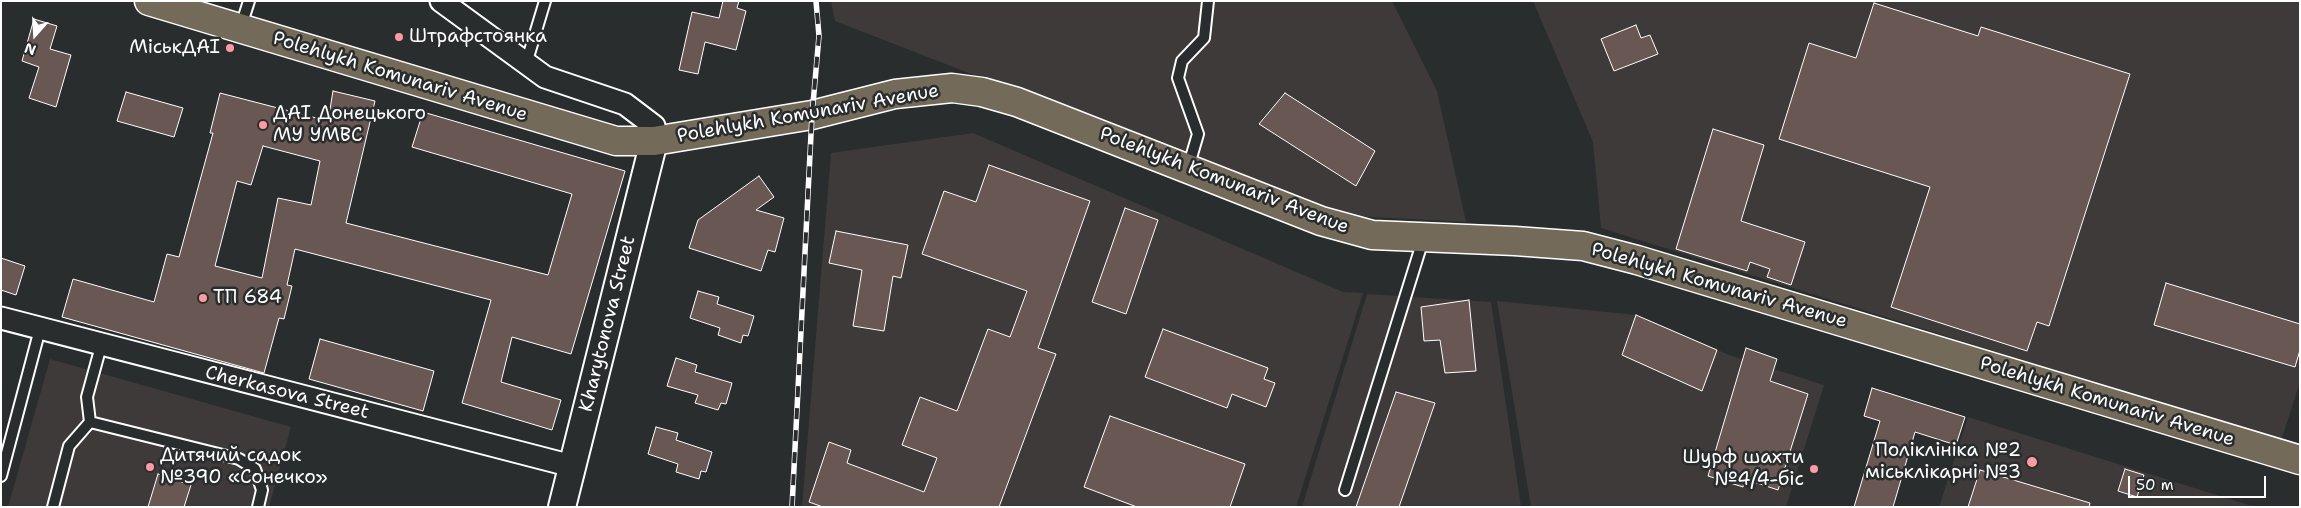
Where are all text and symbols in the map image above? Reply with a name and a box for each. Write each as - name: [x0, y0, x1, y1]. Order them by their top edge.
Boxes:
- north arrow: [10, 10, 60, 60]
- place label: Штрафстоянка: [409, 26, 547, 48]
- street label: Polehlykh Komunariv Avenue: [270, 27, 530, 127]
- marker: Штрафстоянка: [393, 31, 405, 43]
- place label: МіськДАІ: [129, 37, 220, 59]
- text: N: [22, 39, 38, 59]
- marker: МіськДАІ: [224, 42, 236, 54]
- street label: Polehlykh Komunariv Avenue: [675, 80, 941, 148]
- place label: ДАІ Донецького МУ УМВС: [273, 103, 426, 147]
- marker: ДАІ Донецького МУ УМВС: [257, 119, 269, 131]
- street label: Polehlykh Komunariv Avenue: [1096, 123, 1352, 239]
- street label: Kharytonova Street: [575, 234, 641, 414]
- street label: Polehlykh Komunariv Avenue: [1588, 238, 1850, 334]
- place label: ТП 684: [213, 287, 282, 309]
- marker: ТП 684: [197, 292, 209, 304]
- street label: Polehlykh Komunariv Avenue: [1977, 352, 2237, 452]
- street label: Cherkasova Street: [203, 362, 371, 424]
- place label: Поліклініка №2 міськлікарні №3: [1865, 440, 2021, 484]
- place label: Дитячий садок №390 «Сонечко»: [160, 445, 328, 489]
- place label: Шурф шахти №4/4-біс: [1682, 447, 1804, 491]
- marker: Поліклініка №2 міськлікарні №3: [2025, 455, 2039, 469]
- marker: Дитячий садок №390 «Сонечко»: [144, 461, 156, 473]
- marker: Шурф шахти №4/4-біс: [1808, 463, 1820, 475]
- scale bar: [2131, 466, 2268, 498]
- text: 50 m: [2136, 475, 2174, 495]

